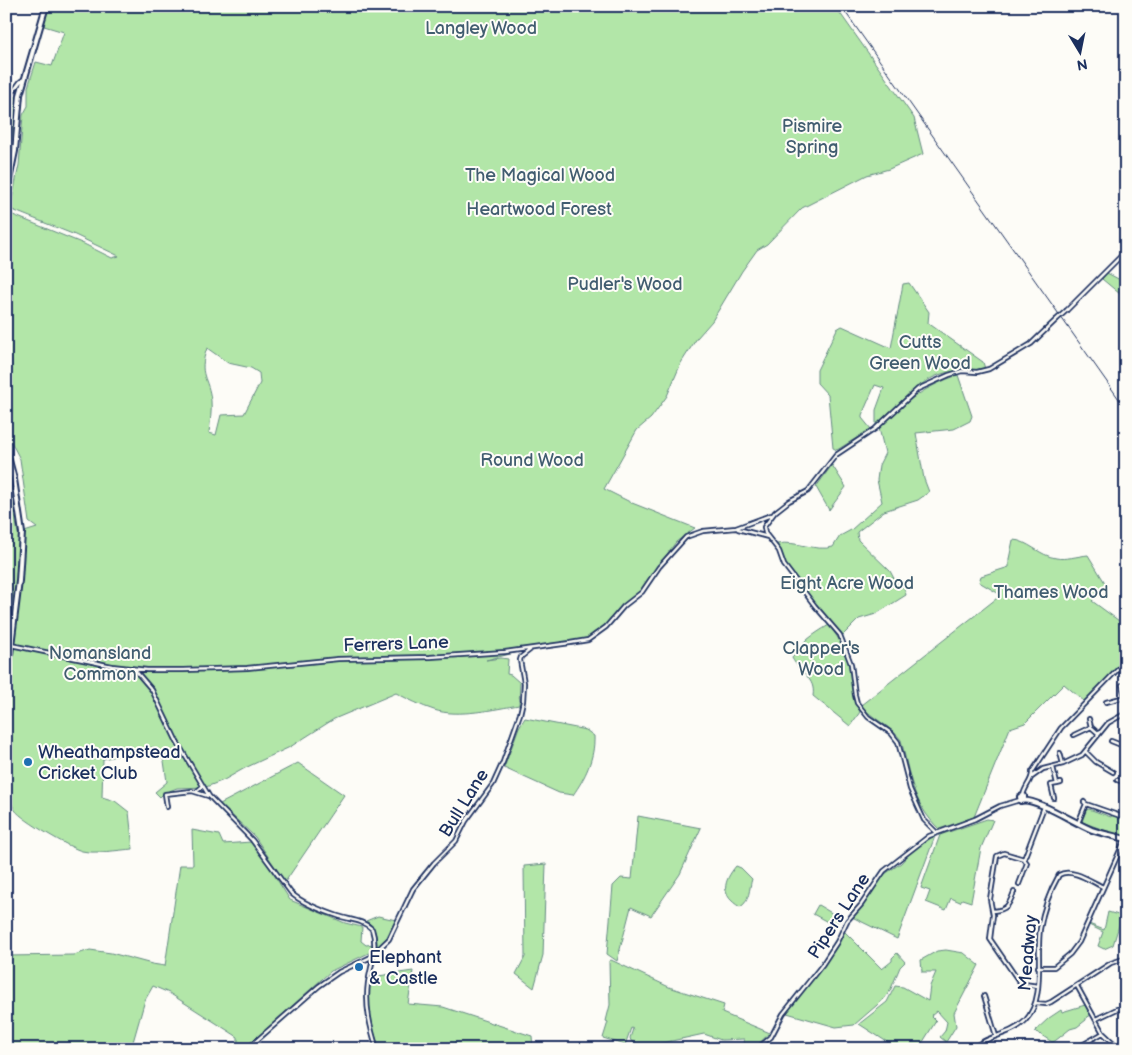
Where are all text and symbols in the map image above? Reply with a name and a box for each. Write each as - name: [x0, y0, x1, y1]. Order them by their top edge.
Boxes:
- park label: Langley Wood: [425, 18, 537, 39]
- north arrow: [1054, 28, 1104, 78]
- text: N: [1076, 55, 1089, 74]
- park label: Pismire Spring: [782, 116, 843, 158]
- park label: The Magical Wood: [465, 165, 615, 186]
- park label: Heartwood Forest: [466, 199, 612, 220]
- park label: Pudler's Wood: [567, 274, 683, 295]
- park label: Cutts Green Wood: [869, 332, 971, 374]
- park label: Round Wood: [480, 450, 584, 471]
- park label: Eight Acre Wood: [780, 573, 914, 594]
- park label: Thames Wood: [993, 582, 1109, 603]
- street label: Ferrers Lane: [343, 632, 449, 656]
- park label: Clapper's Wood: [782, 638, 860, 680]
- park label: Nomansland Common: [49, 643, 151, 685]
- place label: Wheathampstead Cricket Club: [38, 742, 181, 784]
- marker: Wheathampstead Cricket Club: [22, 756, 34, 768]
- street label: Bull Lane: [435, 765, 493, 841]
- street label: Pipers Lane: [804, 869, 875, 963]
- street label: Meadway: [1014, 913, 1042, 992]
- place label: Elephant & Castle: [369, 947, 442, 989]
- marker: Elephant & Castle: [353, 961, 365, 973]

